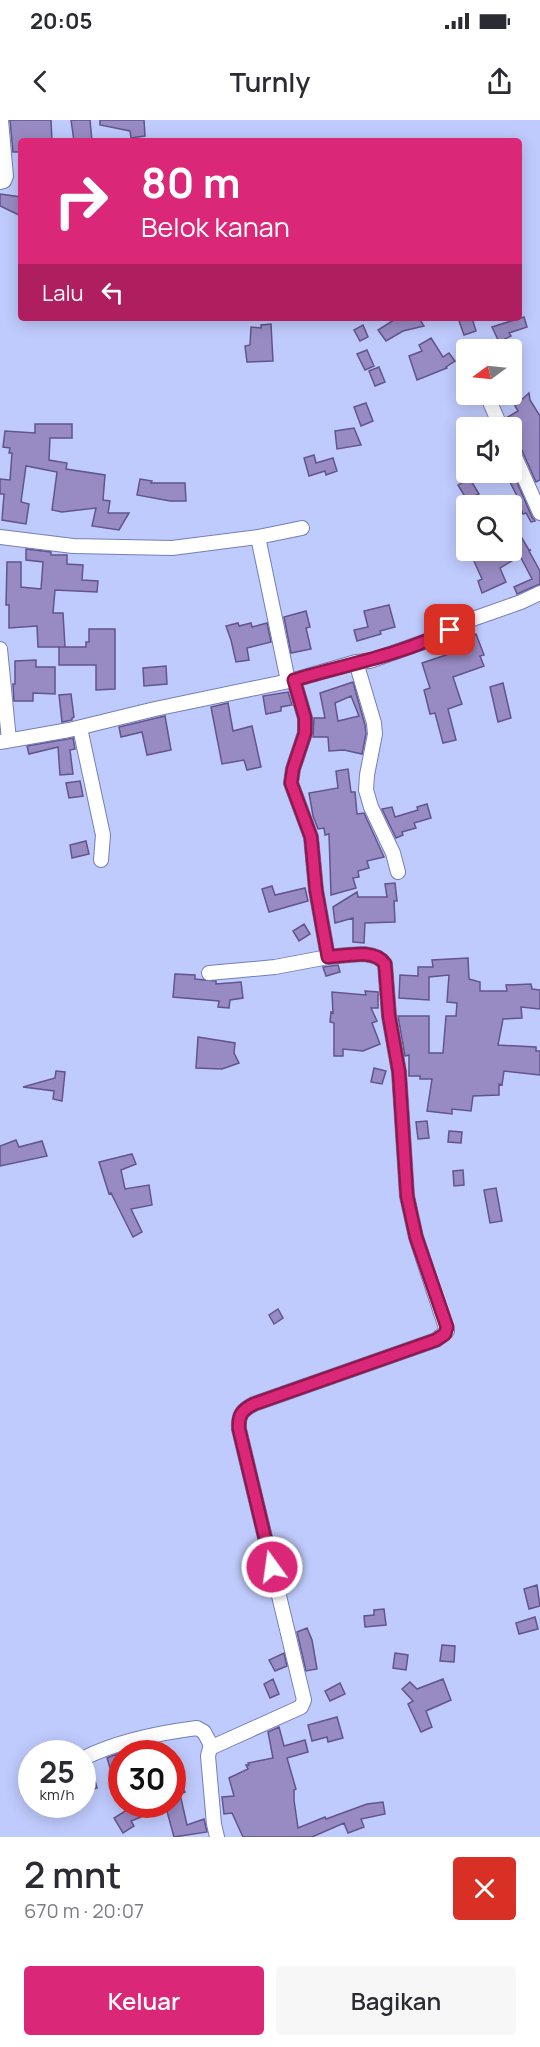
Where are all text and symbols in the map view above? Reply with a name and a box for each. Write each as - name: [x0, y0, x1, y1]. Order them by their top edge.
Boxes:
- text: 20:05: [30, 6, 92, 36]
- text: Turnly: [230, 63, 310, 100]
- icon: back: [24, 65, 57, 98]
- icon: share: [483, 65, 516, 98]
- text: 80 m: [141, 153, 241, 211]
- icon: right: [42, 162, 120, 240]
- text: Belok kanan: [141, 208, 290, 245]
- icon: left: [96, 276, 129, 309]
- text: Lalu: [42, 278, 84, 308]
- north arrow: [456, 339, 522, 405]
- map controls: [456, 339, 522, 561]
- button: sound: [456, 417, 522, 483]
- button: search: [456, 495, 522, 561]
- pin: [424, 604, 475, 655]
- icon: arrive: [433, 613, 466, 646]
- position arrow: [240, 1535, 304, 1599]
- speed limit sign: 30: [108, 1740, 186, 1818]
- text: 25: [39, 1751, 75, 1792]
- text: km/h: [40, 1784, 74, 1805]
- text: 2 mnt: [24, 1850, 121, 1899]
- button: close: [453, 1857, 516, 1920]
- text: 670 m · 20:07: [24, 1897, 144, 1924]
- button: Keluar: [24, 1966, 264, 2035]
- button: Bagikan: [276, 1966, 516, 2035]

